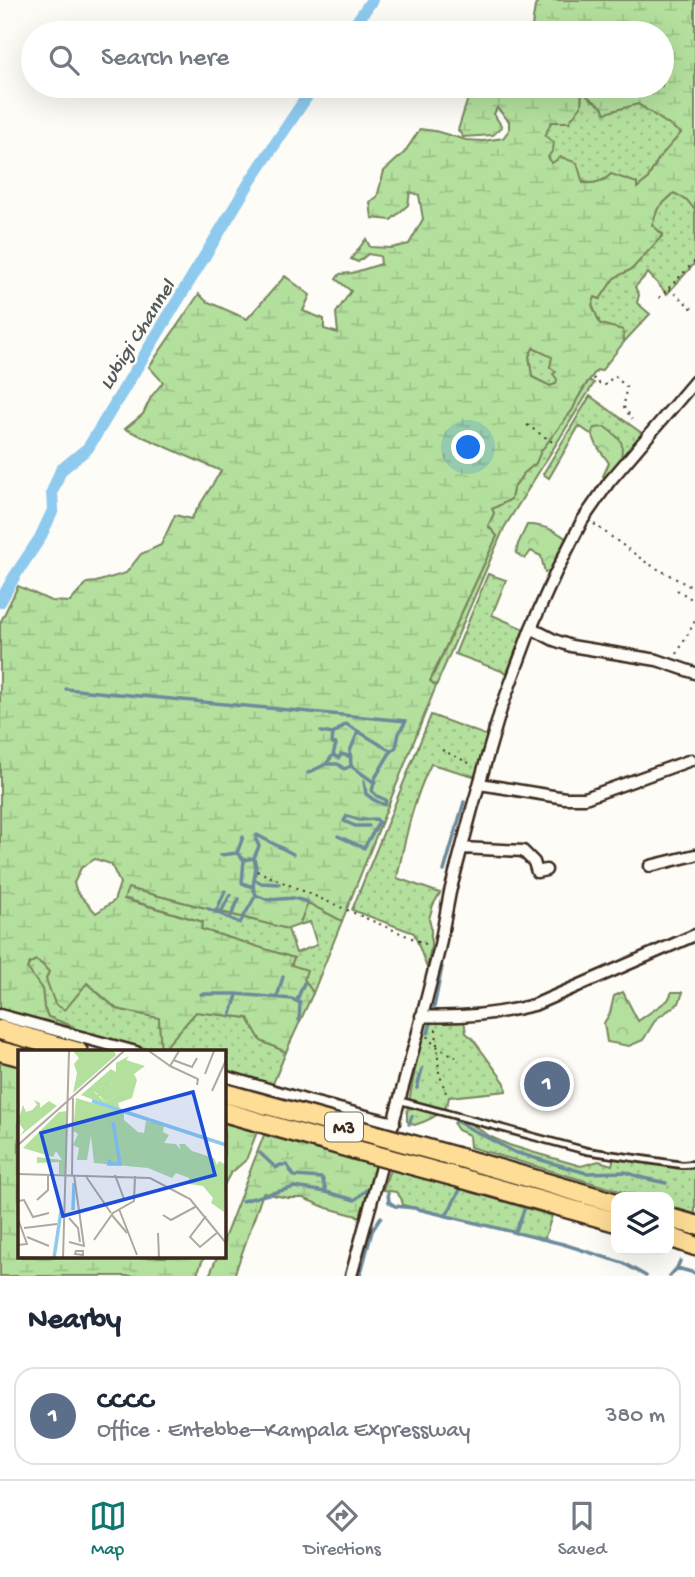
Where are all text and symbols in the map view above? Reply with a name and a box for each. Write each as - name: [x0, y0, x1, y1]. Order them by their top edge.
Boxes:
- search box: [21, 21, 674, 98]
- icon: search: [45, 41, 83, 79]
- text: Search here: [101, 44, 229, 75]
- water label: Lubigi Channel: [95, 275, 183, 395]
- your location: [451, 430, 485, 464]
- inset map: [18, 1050, 226, 1258]
- pin: 1: [524, 1058, 570, 1110]
- road number: M3: [325, 1112, 363, 1142]
- map controls: [611, 1192, 674, 1255]
- button: layers: [611, 1192, 674, 1255]
- text: Nearby: [28, 1304, 121, 1339]
- text: CCCC: [97, 1387, 153, 1418]
- text: 1: [48, 1403, 58, 1430]
- text: 380 m: [606, 1403, 665, 1430]
- text: Office · Entebbe–Kampala Expressway: [97, 1418, 470, 1445]
- tab: Map: [89, 1497, 127, 1562]
- tab: Directions: [304, 1497, 381, 1562]
- tab: Saved: [558, 1497, 606, 1562]

